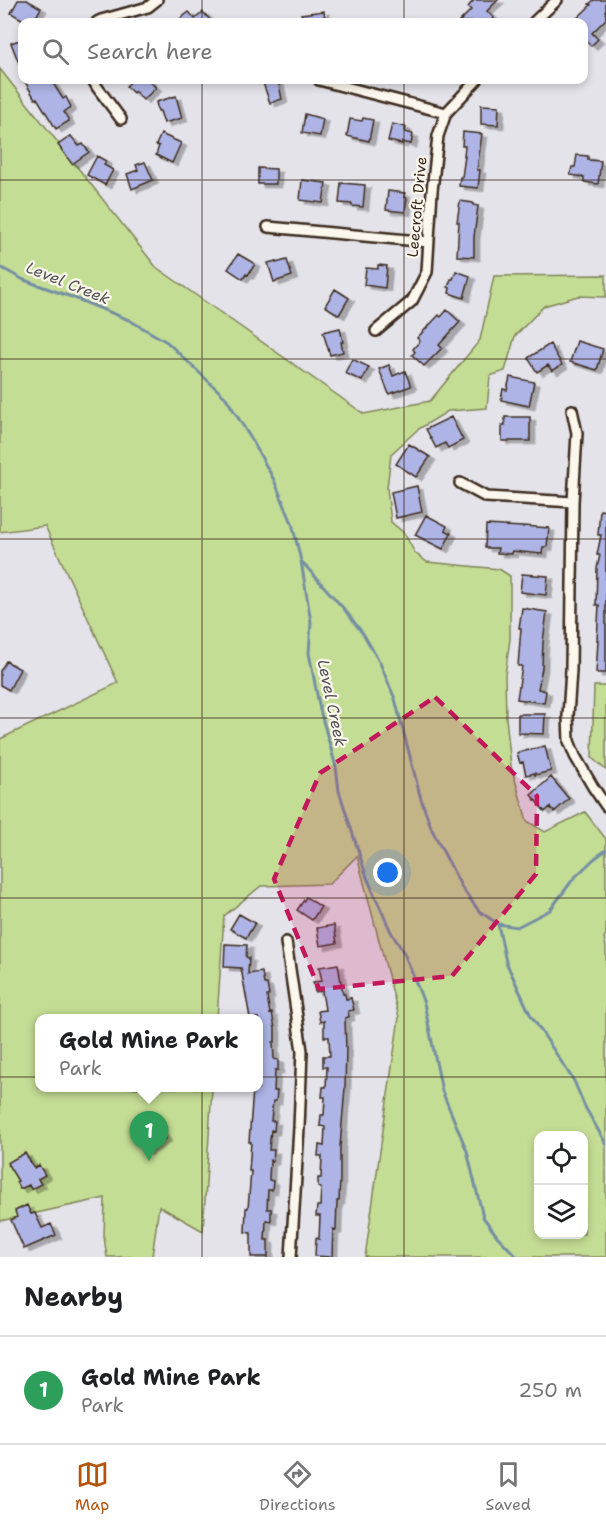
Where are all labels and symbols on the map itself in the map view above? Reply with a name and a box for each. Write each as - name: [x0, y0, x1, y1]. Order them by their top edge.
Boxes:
- street label: Leecroft Drive: [403, 156, 431, 258]
- water label: Level Creek: [23, 257, 113, 309]
- water label: Level Creek: [312, 657, 352, 749]
- your location: [373, 858, 402, 887]
- pin: 1: [130, 1112, 168, 1161]

